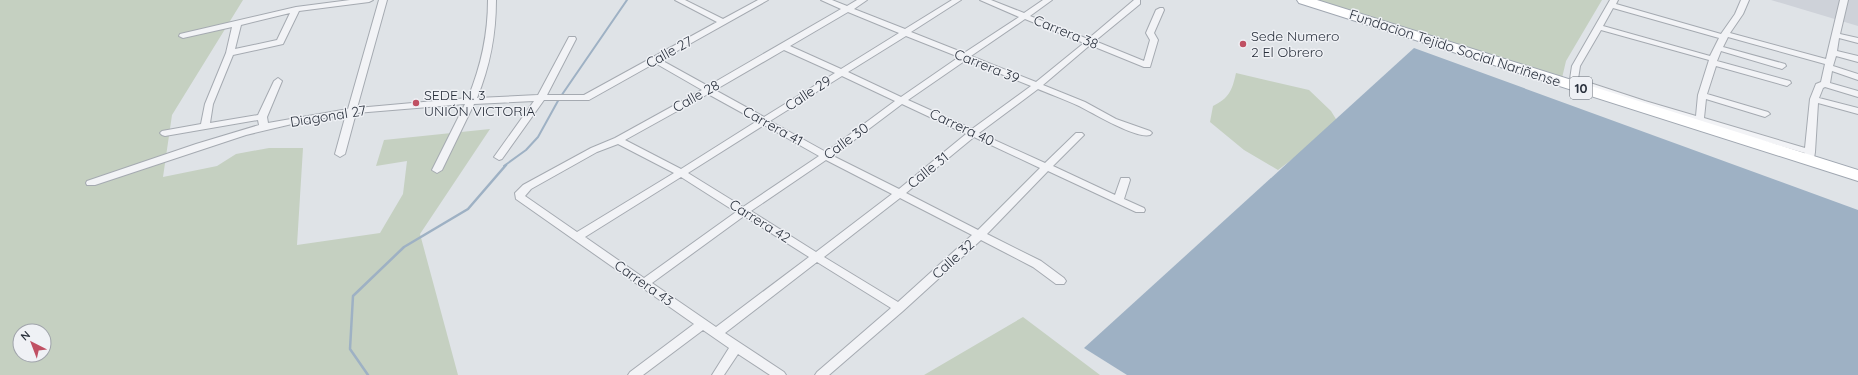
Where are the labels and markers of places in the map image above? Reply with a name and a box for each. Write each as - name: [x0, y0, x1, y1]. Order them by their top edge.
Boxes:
- place label: Sede Numero 2 El Obrero: [1251, 27, 1339, 61]
- marker: Sede Numero 2 El Obrero: [1238, 39, 1248, 49]
- place label: SEDE N. 3 UNIÓN VICTORIA: [424, 86, 535, 120]
- marker: SEDE N. 3 UNIÓN VICTORIA: [411, 98, 421, 108]

